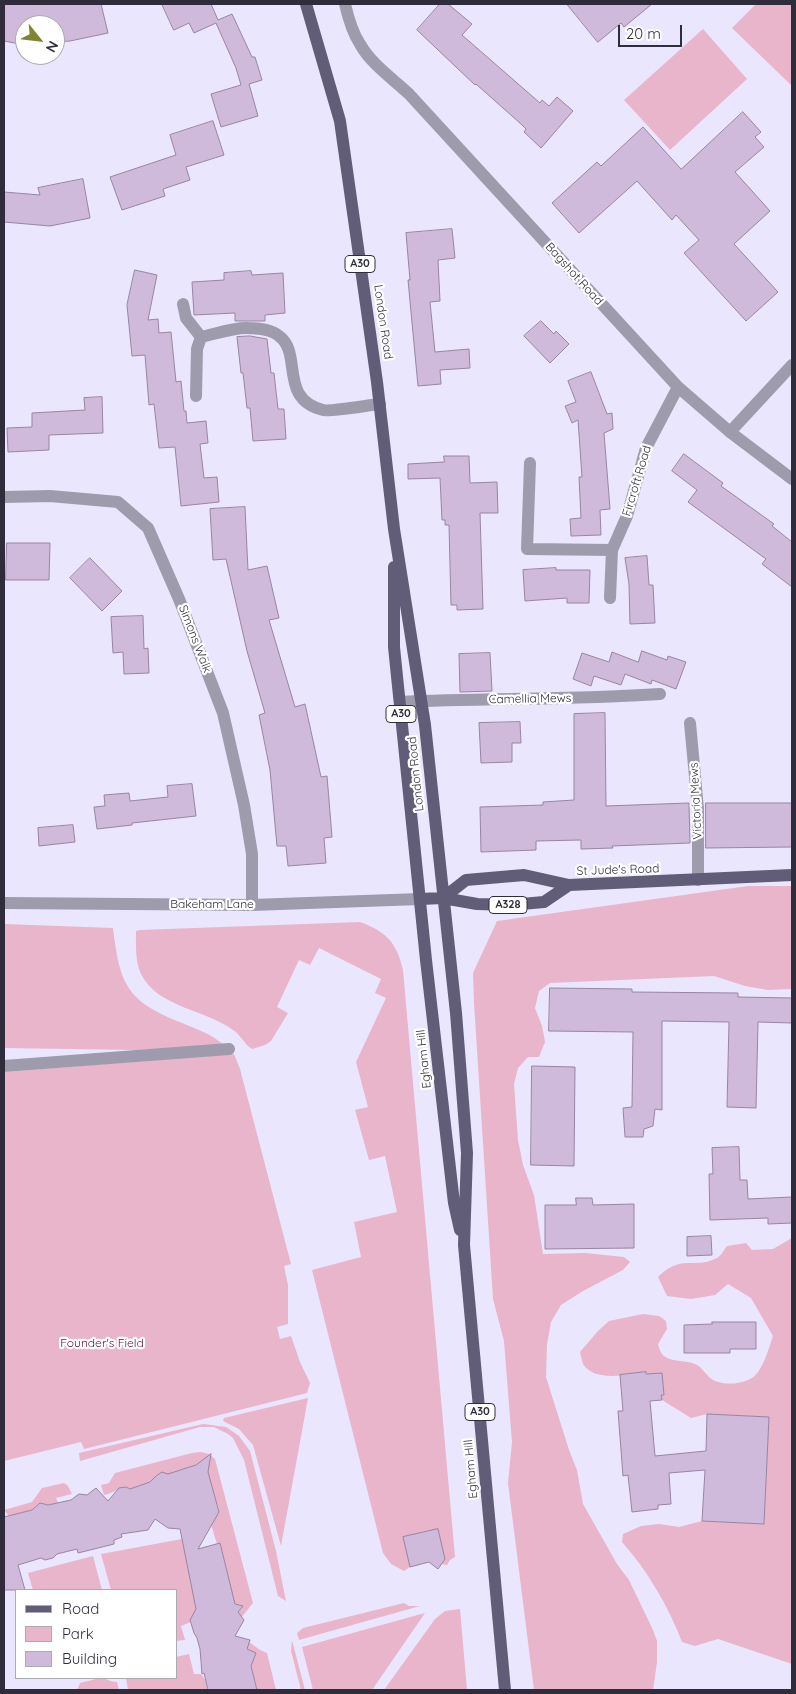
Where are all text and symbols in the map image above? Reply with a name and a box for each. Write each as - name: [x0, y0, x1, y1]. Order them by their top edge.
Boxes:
- north arrow: [15, 15, 65, 65]
- scale bar: [621, 15, 685, 47]
- text: 20 m: [626, 24, 661, 43]
- text: N: [42, 38, 63, 56]
- street label: Bagshot Road: [542, 240, 606, 308]
- road number: A30: [345, 255, 375, 272]
- street label: London Road: [371, 284, 395, 360]
- street label: Fircroft Road: [619, 444, 655, 518]
- street label: Simons Walk: [176, 603, 214, 675]
- street label: Camellia Mews: [488, 691, 572, 707]
- road number: A30: [386, 706, 416, 722]
- street label: London Road: [405, 736, 427, 812]
- street label: Victoria Mews: [687, 762, 705, 840]
- street label: St Jude's Road: [576, 861, 660, 879]
- road number: A328: [489, 896, 527, 914]
- street label: Bakeham Lane: [170, 897, 254, 911]
- street label: Egham Hill: [414, 1029, 434, 1089]
- park label: Founder's Field: [60, 1336, 144, 1350]
- road number: A30: [465, 1404, 495, 1420]
- street label: Egham Hill: [461, 1439, 481, 1499]
- legend: [15, 1589, 178, 1679]
- text: Road: [62, 1599, 99, 1618]
- text: Park: [62, 1624, 94, 1643]
- text: Building: [62, 1649, 117, 1668]

